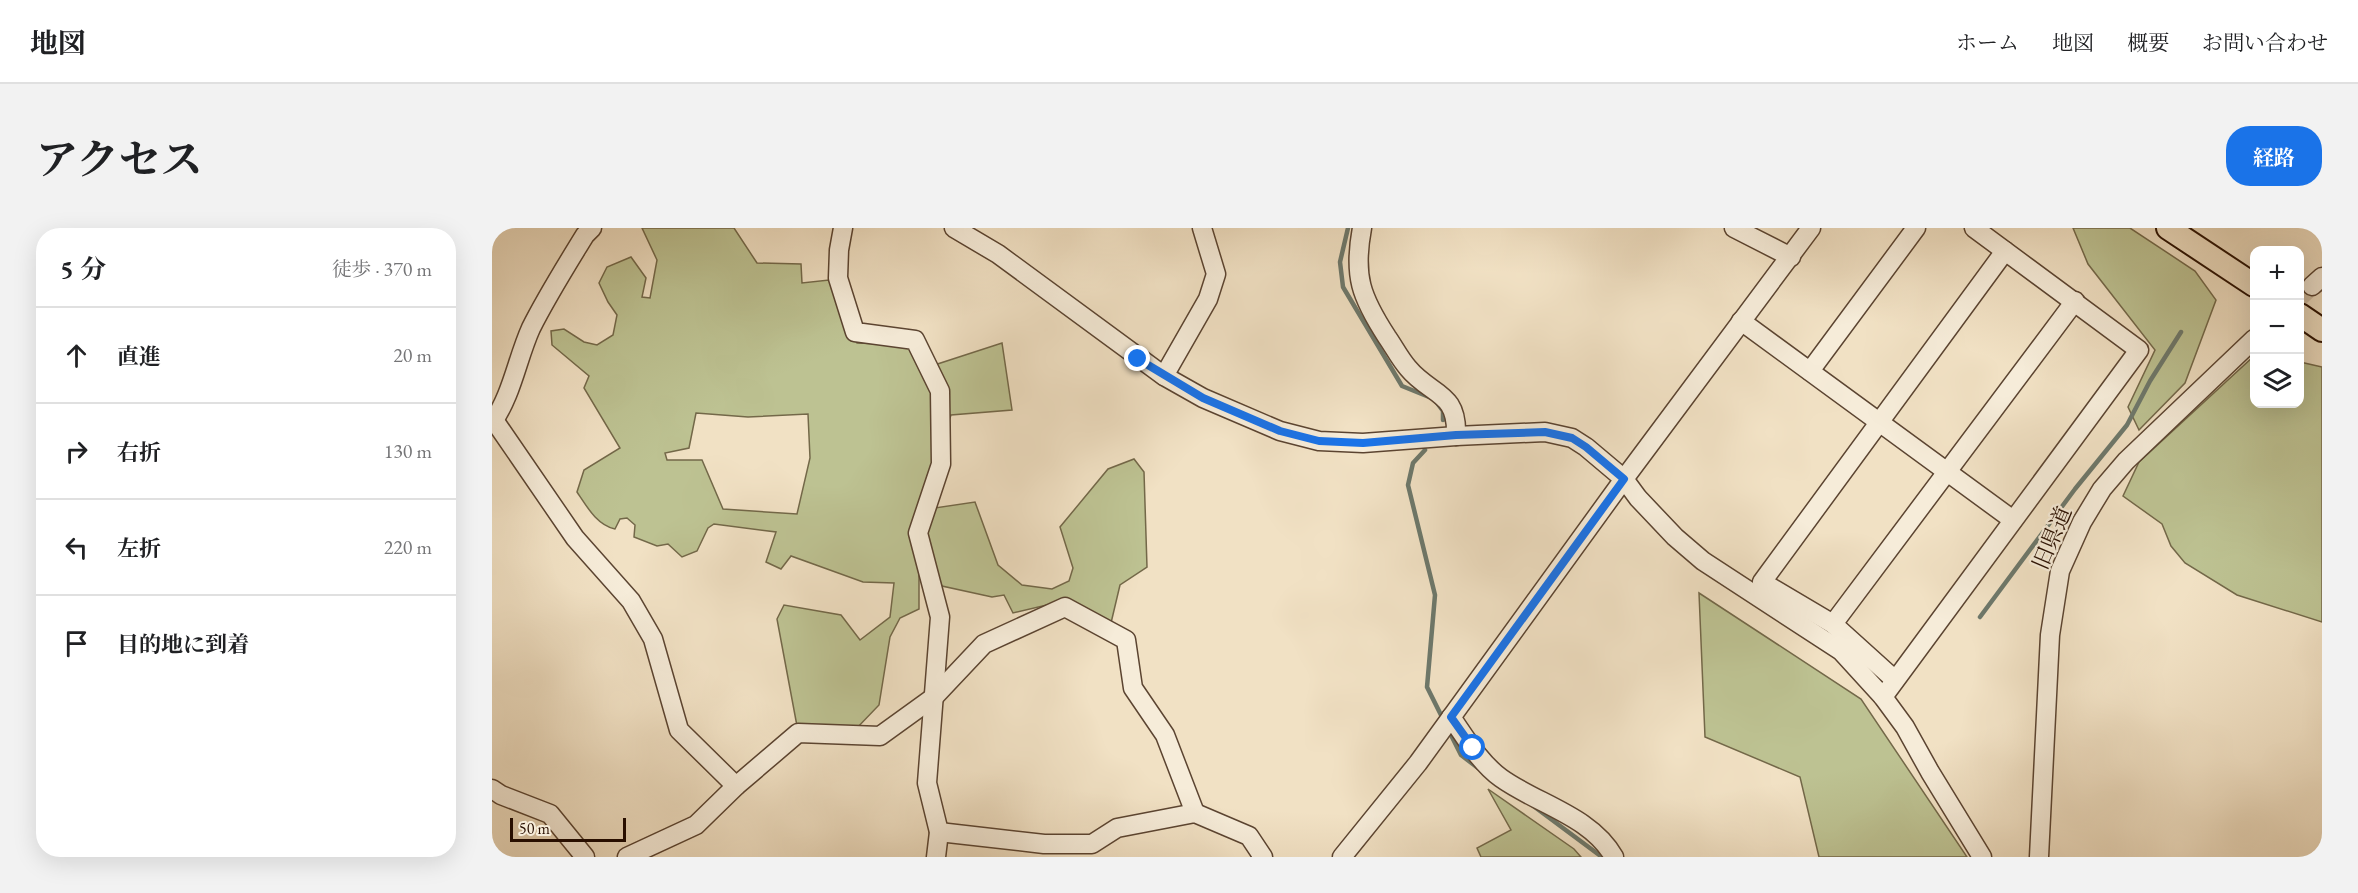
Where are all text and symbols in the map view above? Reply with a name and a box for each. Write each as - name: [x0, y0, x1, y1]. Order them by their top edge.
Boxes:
- text: 地図: [30, 25, 86, 61]
- text: ホーム: [1956, 29, 2019, 56]
- text: 地図: [2052, 29, 2094, 56]
- text: 概要: [2127, 29, 2169, 56]
- text: お問い合わせ: [2202, 29, 2328, 56]
- button: 経路: [2226, 126, 2322, 186]
- text: アクセス: [36, 132, 203, 187]
- map controls: [2250, 246, 2304, 408]
- button: +: [2250, 246, 2304, 300]
- text: 5 分: [60, 252, 106, 286]
- text: 徒歩 · 370 m: [332, 256, 432, 282]
- button: −: [2250, 300, 2304, 354]
- icon: ahead: [60, 339, 93, 372]
- text: 直進: [117, 342, 161, 371]
- text: 20 m: [393, 342, 432, 368]
- route end: [1124, 345, 1150, 371]
- button: layers: [2250, 354, 2304, 408]
- icon: right: [60, 435, 93, 468]
- text: 右折: [117, 438, 161, 467]
- text: 130 m: [384, 438, 432, 464]
- street label: 旧県道: [2026, 502, 2078, 574]
- icon: left: [60, 531, 93, 564]
- text: 左折: [117, 534, 161, 563]
- text: 220 m: [384, 534, 432, 560]
- icon: arrive: [60, 627, 93, 660]
- text: 目的地に到着: [117, 630, 249, 659]
- route start: [1459, 734, 1485, 760]
- scale bar: [510, 815, 626, 842]
- text: 50 m: [519, 818, 550, 839]

